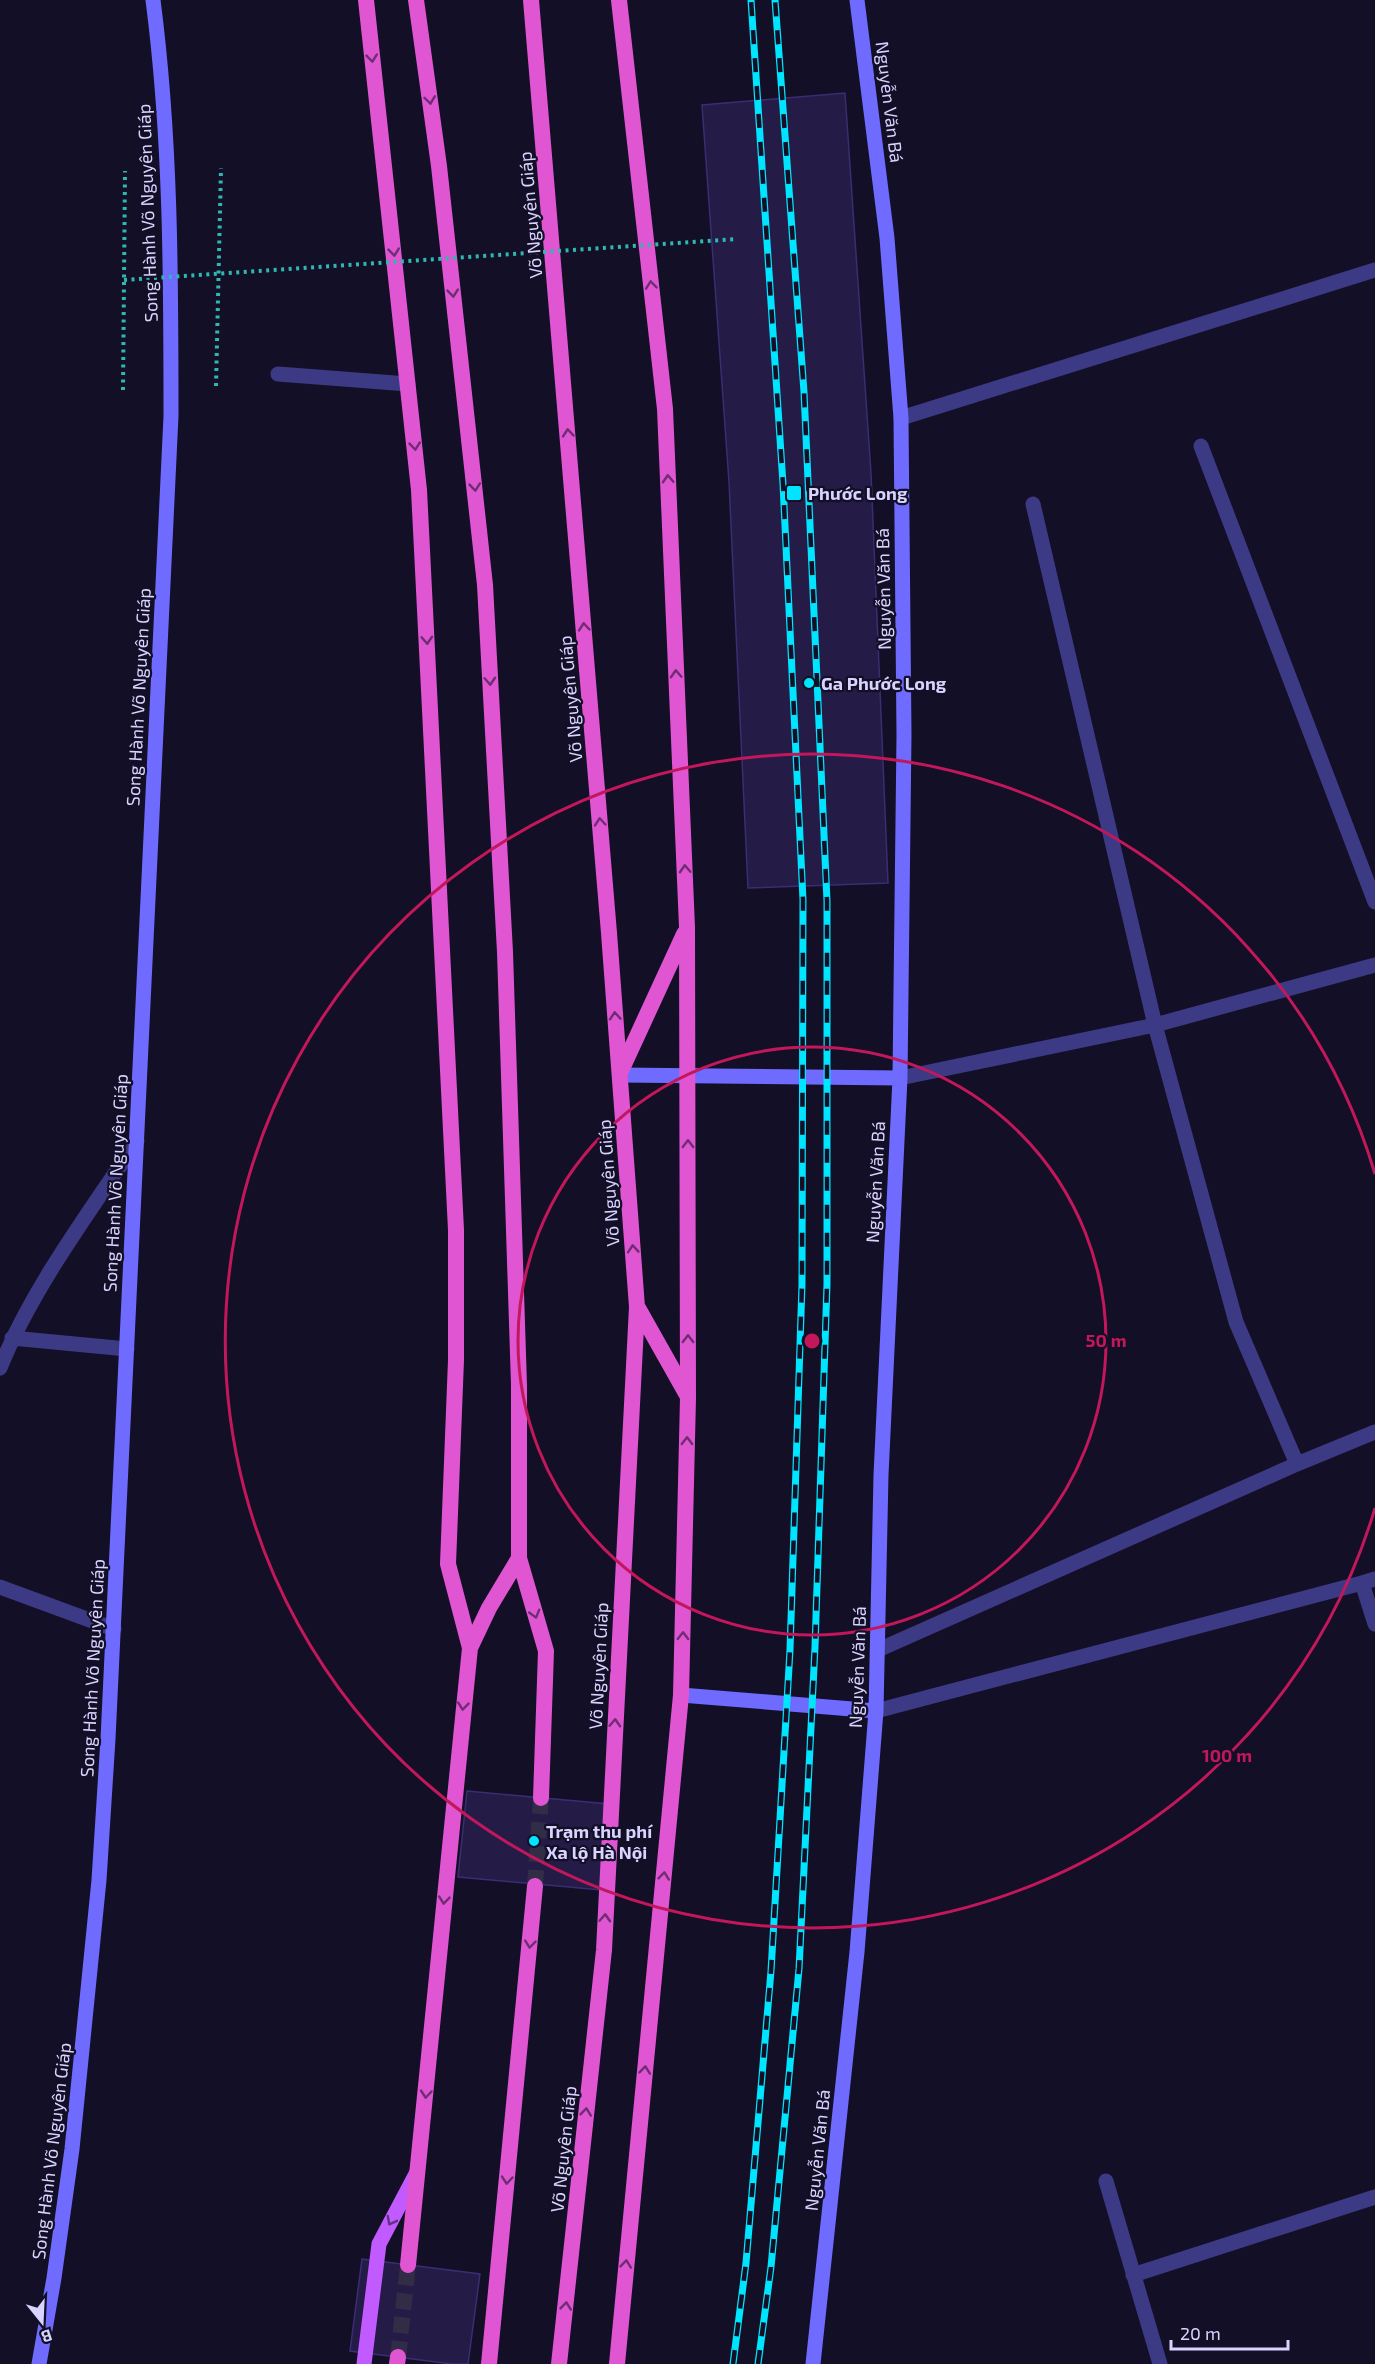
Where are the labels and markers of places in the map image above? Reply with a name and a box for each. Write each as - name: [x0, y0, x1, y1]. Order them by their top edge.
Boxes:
- place label: Phước Long: [808, 482, 908, 504]
- marker: Phước Long: [785, 484, 803, 502]
- place label: Ga Phước Long: [821, 672, 947, 694]
- marker: Ga Phước Long: [802, 676, 816, 690]
- centre of rings: [802, 1331, 822, 1351]
- place label: Trạm thu phí Xa lộ Hà Nội: [546, 1820, 653, 1863]
- marker: Trạm thu phí Xa lộ Hà Nội: [527, 1834, 541, 1848]

